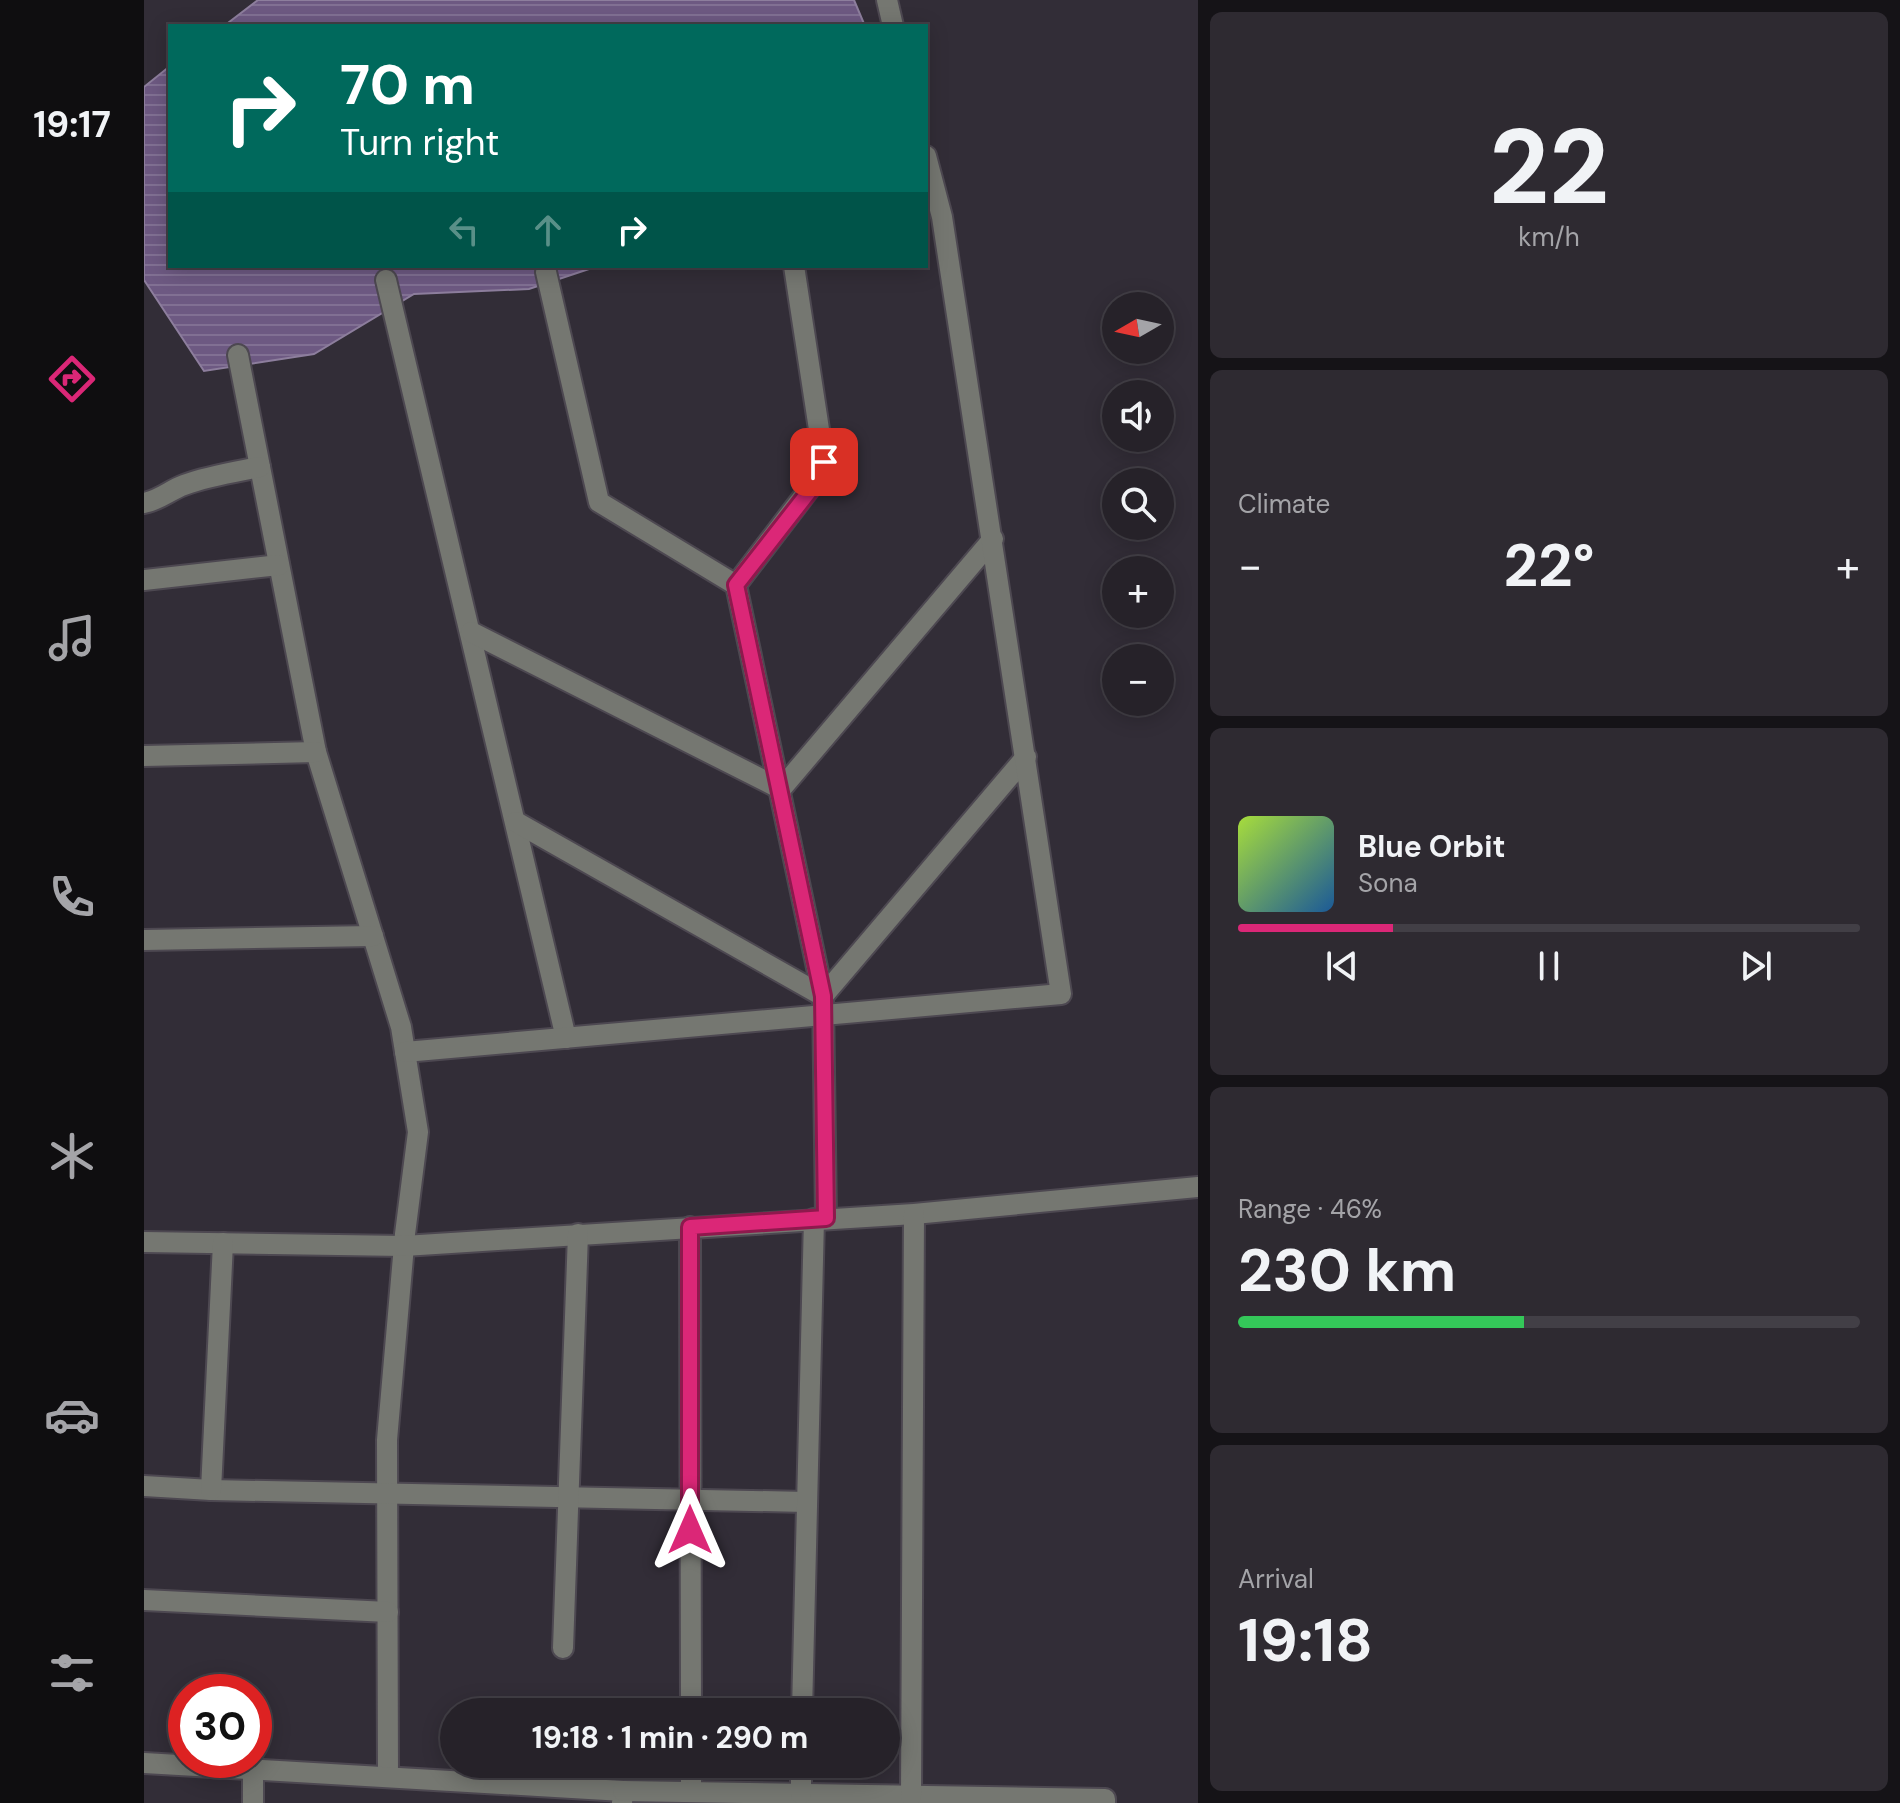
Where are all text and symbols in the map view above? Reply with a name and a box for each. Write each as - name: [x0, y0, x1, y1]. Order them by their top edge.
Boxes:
- text: 70 m: [340, 48, 475, 121]
- icon: right: [208, 56, 312, 160]
- text: 22: [1489, 100, 1609, 235]
- text: 19:17: [33, 101, 111, 148]
- text: Turn right: [340, 119, 499, 166]
- icon: left: [442, 208, 486, 252]
- icon: ahead: [526, 208, 570, 252]
- icon: right: [610, 208, 654, 252]
- text: km/h: [1518, 220, 1580, 254]
- north arrow: [1102, 292, 1174, 364]
- map controls: [1102, 292, 1174, 716]
- icon: directions: [44, 351, 100, 407]
- button: sound: [1102, 380, 1174, 452]
- pin: [790, 428, 858, 496]
- icon: arrive: [802, 440, 846, 484]
- button: search: [1102, 468, 1174, 540]
- text: Climate: [1238, 487, 1330, 521]
- text: 22°: [1503, 526, 1595, 605]
- text: −: [1238, 537, 1262, 595]
- text: +: [1836, 537, 1860, 595]
- button: +: [1102, 556, 1174, 628]
- icon: music: [44, 610, 100, 666]
- button: −: [1102, 644, 1174, 716]
- text: Blue Orbit: [1358, 827, 1505, 866]
- text: Sona: [1358, 866, 1418, 900]
- icon: phone: [44, 869, 100, 925]
- icon: previous: [1320, 944, 1364, 988]
- icon: pause: [1527, 944, 1571, 988]
- icon: next: [1734, 944, 1778, 988]
- icon: climate: [44, 1128, 100, 1184]
- text: Range · 46%: [1238, 1192, 1382, 1226]
- text: 230 km: [1238, 1231, 1456, 1310]
- icon: car: [44, 1387, 100, 1443]
- position arrow: [648, 1488, 732, 1572]
- text: Arrival: [1238, 1562, 1314, 1596]
- text: 19:18: [1238, 1601, 1373, 1680]
- icon: filters: [44, 1645, 100, 1701]
- speed limit sign: 30: [168, 1674, 272, 1778]
- text: 19:18 · 1 min · 290 m: [532, 1718, 808, 1757]

